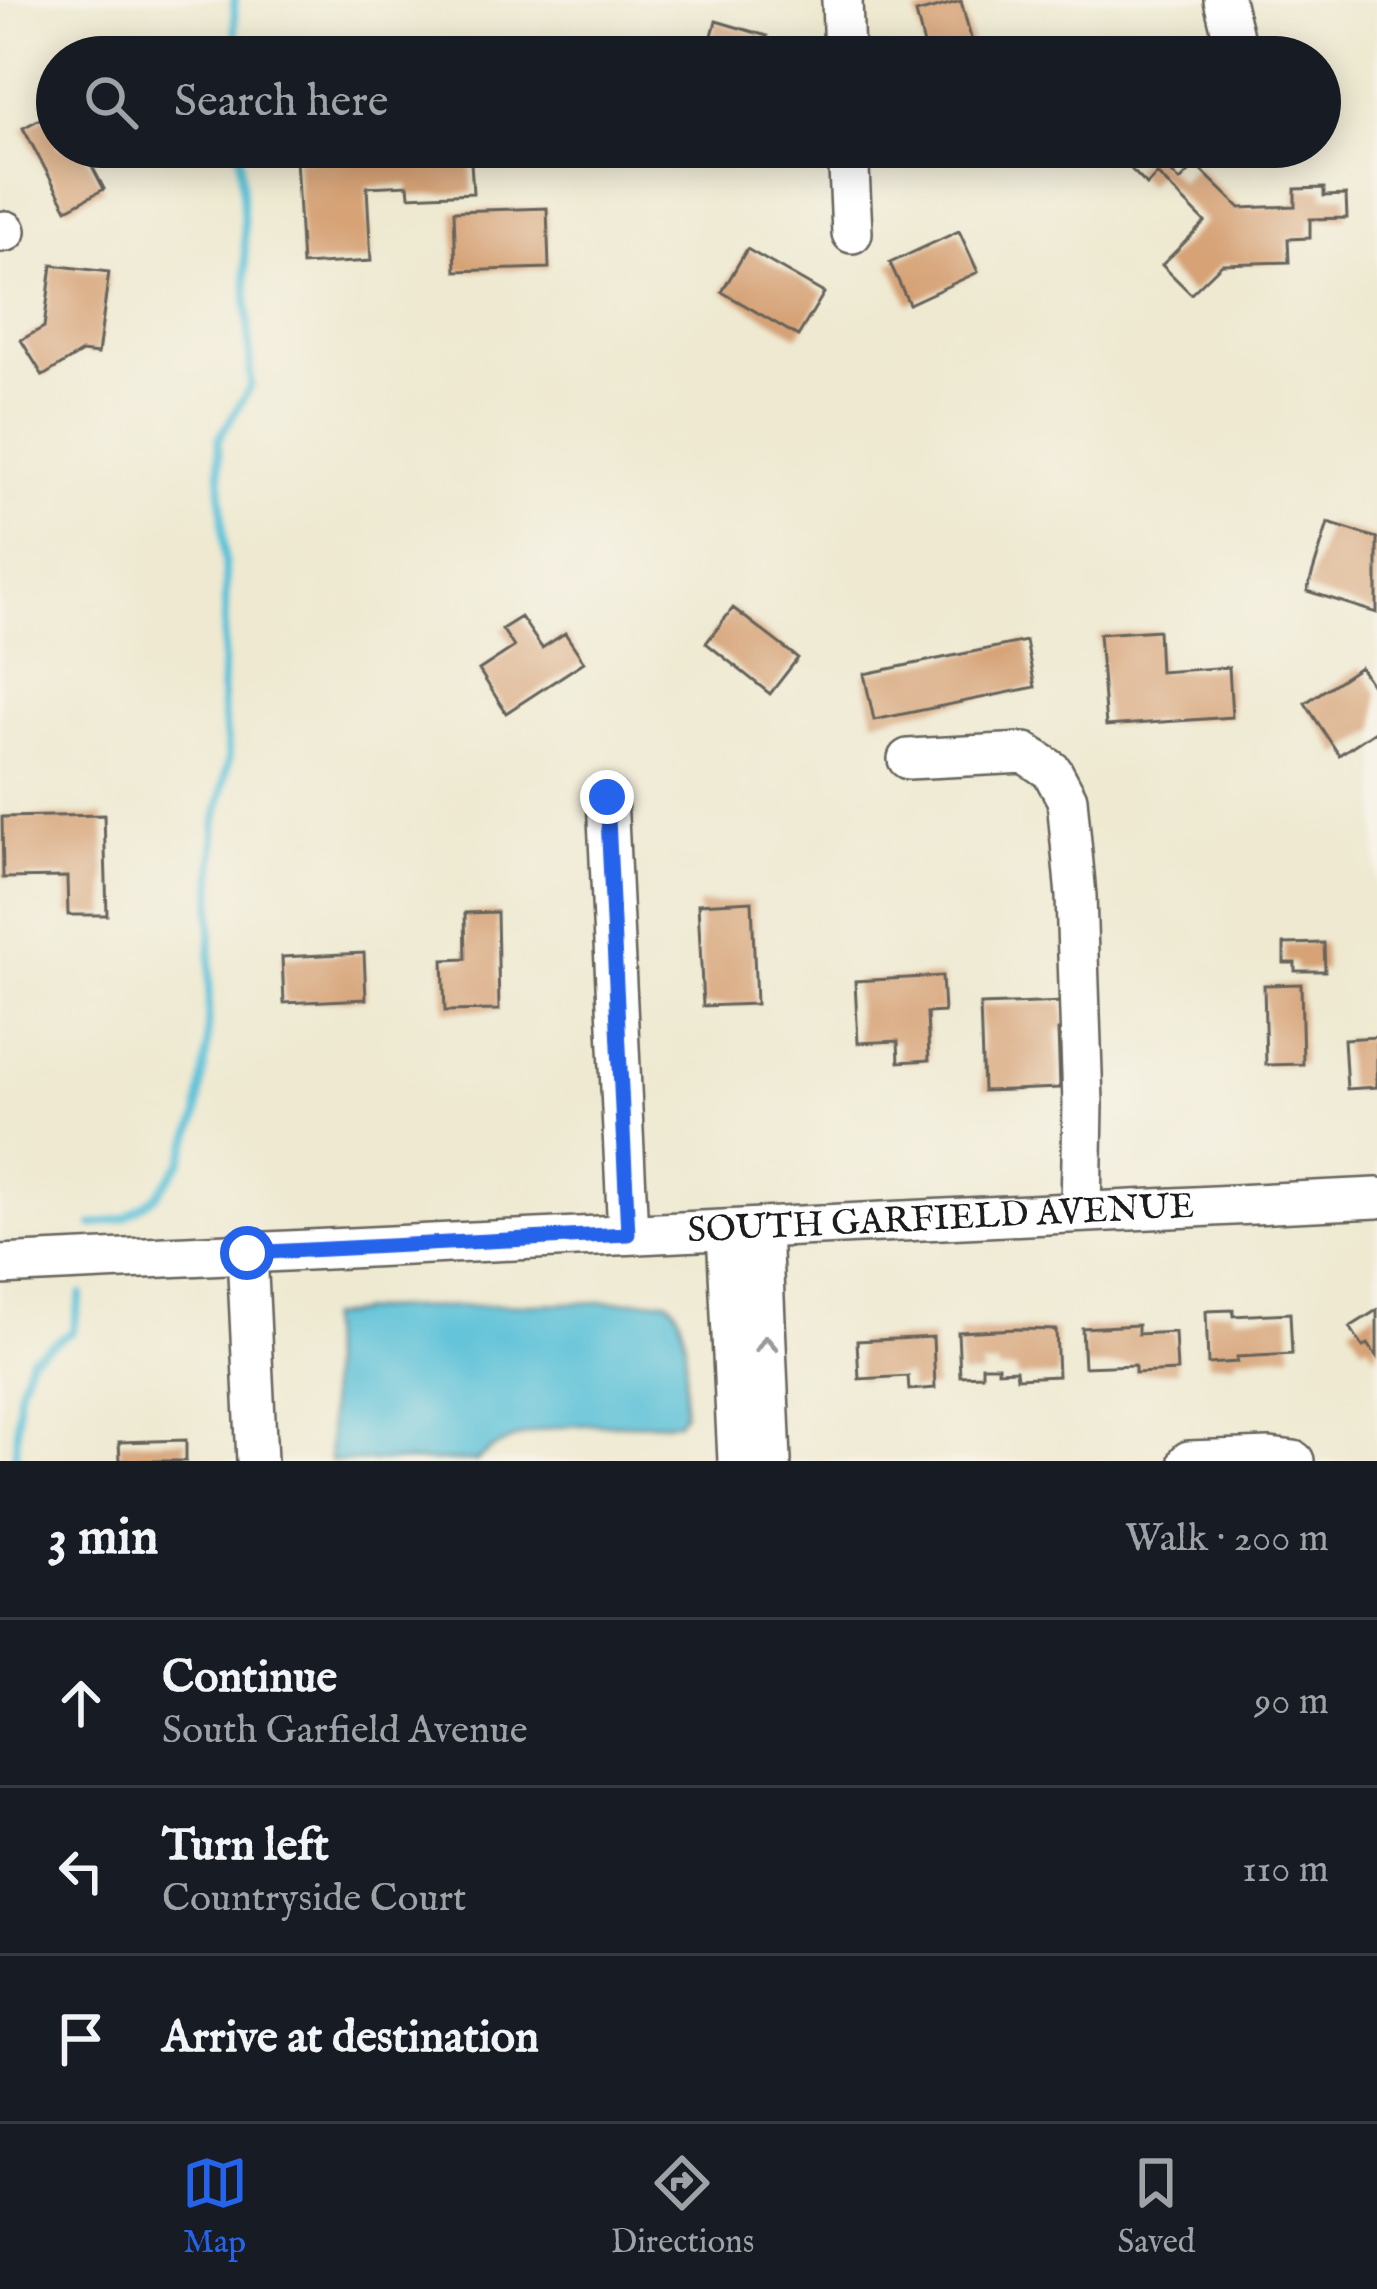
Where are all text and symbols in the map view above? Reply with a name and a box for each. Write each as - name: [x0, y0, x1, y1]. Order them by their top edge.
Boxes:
- search box: [36, 36, 1341, 168]
- icon: search: [78, 69, 144, 135]
- text: Search here: [174, 74, 388, 131]
- route end: [580, 770, 634, 824]
- street label: SOUTH GARFIELD AVENUE: [686, 1184, 1195, 1255]
- route start: [220, 1226, 274, 1280]
- one-way arrow: [753, 1334, 779, 1353]
- text: 3 min: [48, 1507, 158, 1572]
- text: Walk · 200 m: [1125, 1515, 1329, 1564]
- text: Continue: [162, 1650, 337, 1707]
- icon: ahead: [48, 1670, 114, 1736]
- text: 90 m: [1254, 1678, 1329, 1727]
- text: South Garfield Avenue: [162, 1707, 528, 1756]
- text: Turn left: [162, 1818, 329, 1875]
- icon: left: [48, 1838, 114, 1904]
- text: 110 m: [1242, 1846, 1329, 1895]
- text: Countryside Court: [162, 1875, 466, 1924]
- icon: arrive: [48, 2006, 114, 2072]
- text: Arrive at destination: [162, 2010, 539, 2067]
- tab: Map: [182, 2150, 248, 2264]
- tab: Directions: [611, 2150, 754, 2264]
- tab: Saved: [1117, 2150, 1195, 2264]

